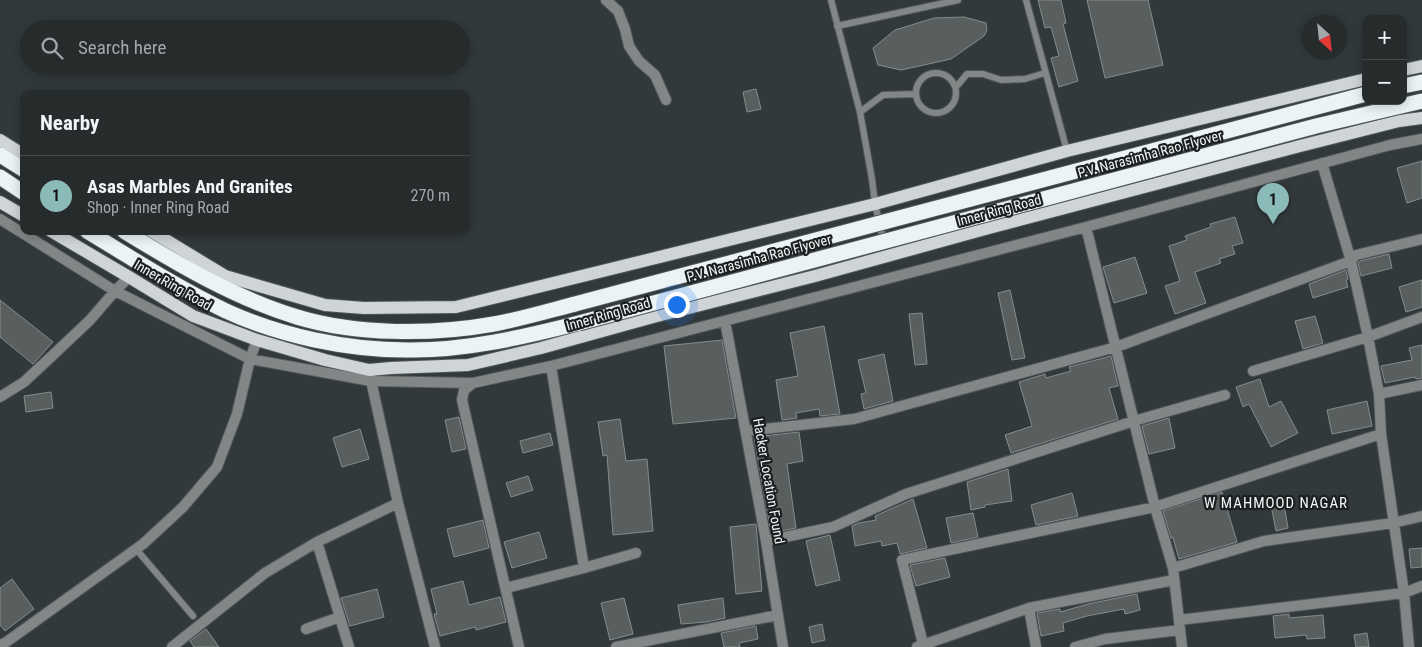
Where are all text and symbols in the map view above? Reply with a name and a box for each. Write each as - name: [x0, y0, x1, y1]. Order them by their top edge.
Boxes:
- north arrow: [1302, 15, 1347, 60]
- map controls: [1362, 15, 1407, 105]
- button: +: [1362, 15, 1407, 60]
- search box: [20, 20, 470, 75]
- icon: search: [38, 34, 66, 62]
- text: Search here: [78, 36, 166, 59]
- button: −: [1362, 60, 1407, 105]
- text: Nearby: [40, 111, 99, 135]
- street label: P.V. Narasimha Rao Flyover: [1076, 127, 1224, 181]
- text: Asas Marbles And Granites: [87, 175, 293, 198]
- pin: 1: [1257, 183, 1289, 224]
- text: 1: [52, 186, 60, 205]
- text: 270 m: [411, 186, 450, 205]
- street label: Inner Ring Road: [955, 191, 1043, 229]
- text: Shop · Inner Ring Road: [87, 198, 229, 217]
- street label: P.V. Narasimha Rao Flyover: [685, 231, 833, 285]
- street label: Inner Ring Road: [131, 256, 215, 314]
- your location: [664, 292, 690, 318]
- street label: Inner Ring Road: [564, 294, 652, 334]
- street label: Hacker Location Found: [750, 417, 788, 545]
- district label: W MAHMOOD NAGAR: [1204, 494, 1348, 512]

